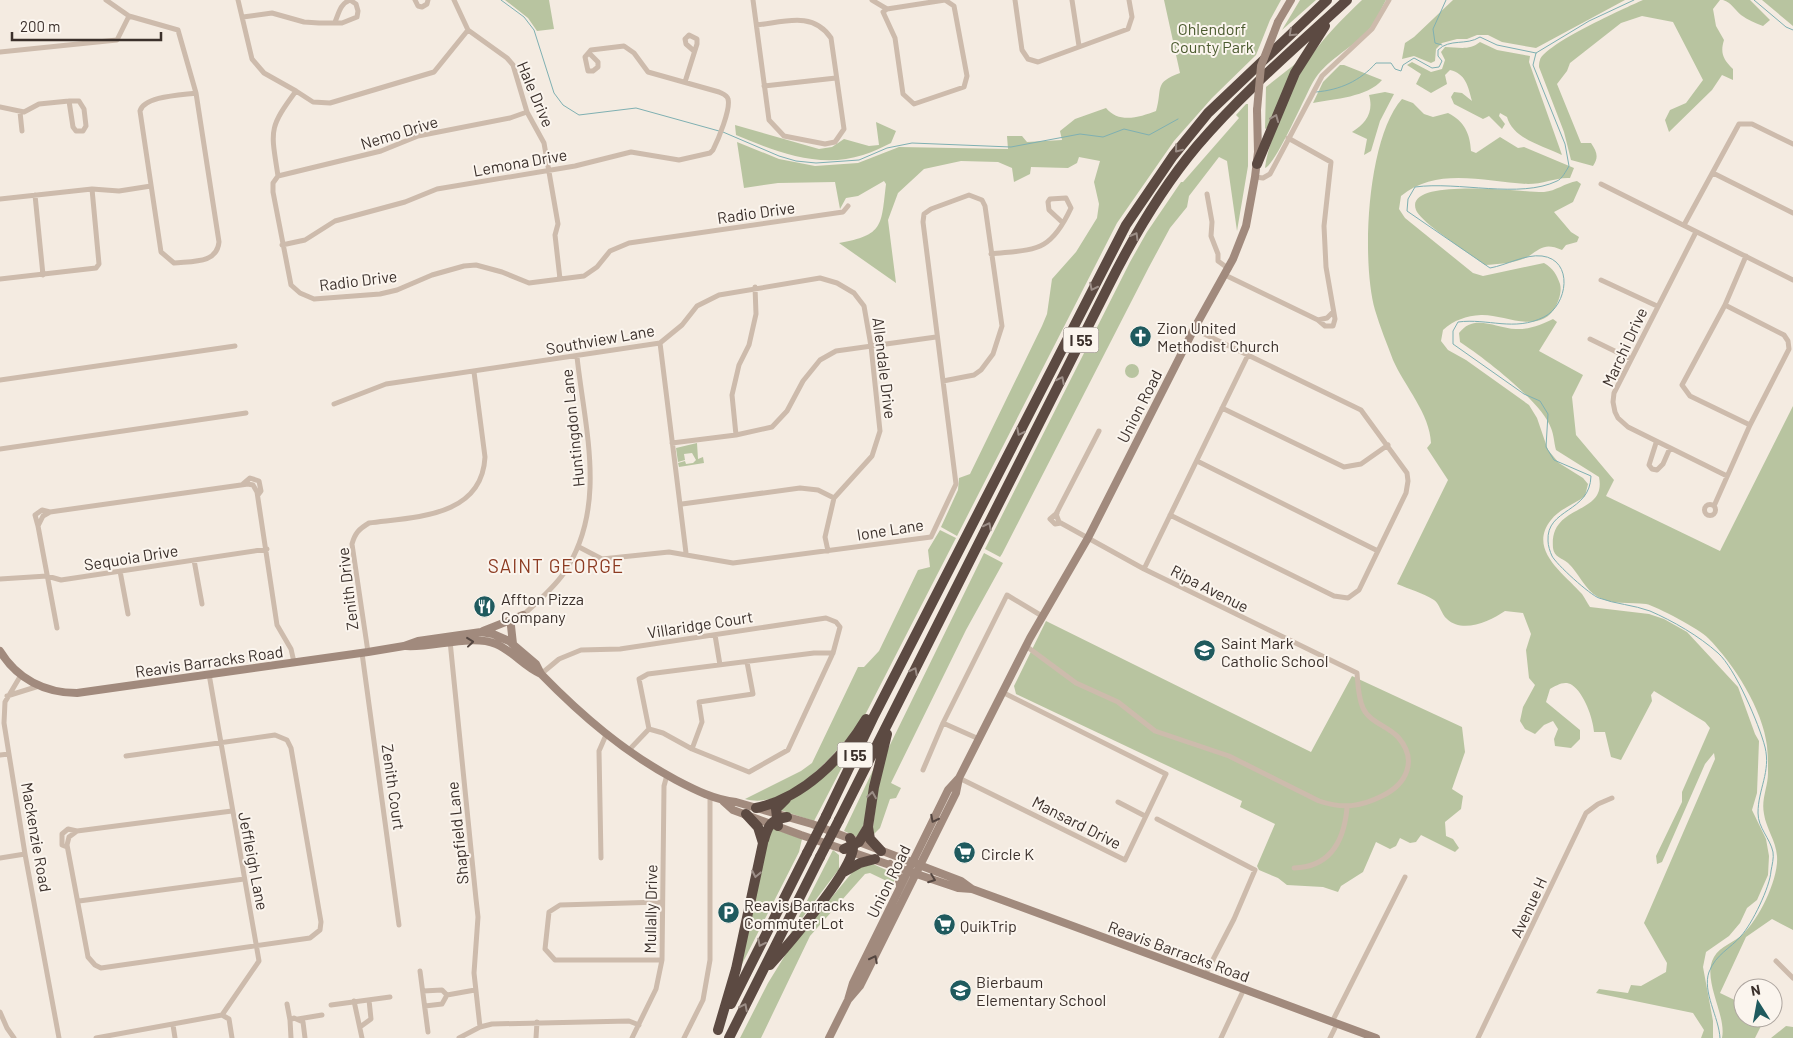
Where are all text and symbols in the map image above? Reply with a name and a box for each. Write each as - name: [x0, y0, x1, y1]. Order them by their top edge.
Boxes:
- scale bar: [12, 10, 161, 42]
- text: 200 m: [20, 17, 60, 35]
- park label: Ohlendorf County Park: [1170, 19, 1254, 56]
- one-way arrow: [1288, 27, 1297, 36]
- street label: Hale Drive: [514, 58, 558, 130]
- street label: Nemo Drive: [358, 111, 440, 153]
- one-way arrow: [1268, 114, 1279, 123]
- one-way arrow: [1175, 143, 1183, 152]
- street label: Lemona Drive: [472, 144, 568, 180]
- street label: Radio Drive: [716, 197, 796, 227]
- one-way arrow: [1129, 232, 1139, 241]
- street label: Radio Drive: [318, 266, 398, 294]
- one-way arrow: [1089, 282, 1099, 291]
- street label: Marchi Drive: [1597, 304, 1651, 390]
- street label: Allendale Drive: [869, 316, 901, 420]
- place label: Zion United Methodist Church: [1157, 318, 1279, 355]
- street label: Southview Lane: [544, 320, 656, 358]
- church icon: Zion United Methodist Church: [1129, 324, 1153, 348]
- road number: I 55: [1064, 328, 1098, 352]
- street label: Union Road: [1113, 366, 1165, 446]
- street label: Huntingdon Lane: [556, 368, 588, 488]
- one-way arrow: [1055, 377, 1065, 386]
- one-way arrow: [1016, 427, 1026, 436]
- street label: Ione Lane: [855, 514, 925, 544]
- one-way arrow: [981, 522, 991, 531]
- street label: Sequoia Drive: [83, 540, 179, 574]
- street label: Zenith Drive: [332, 546, 362, 632]
- district label: SAINT GEORGE: [488, 554, 624, 577]
- street label: Ripa Avenue: [1168, 560, 1252, 616]
- place label: Affton Pizza Company: [501, 589, 584, 626]
- restaurant icon: Affton Pizza Company: [473, 595, 497, 619]
- street label: Villaridge Court: [646, 606, 754, 642]
- place label: Saint Mark Catholic School: [1221, 633, 1328, 670]
- one-way arrow: [466, 636, 474, 647]
- school or university icon: Saint Mark Catholic School: [1193, 639, 1217, 663]
- street label: Reavis Barracks Road: [134, 641, 284, 681]
- one-way arrow: [908, 667, 918, 676]
- road number: I 55: [838, 742, 872, 768]
- street label: Zenith Court: [379, 743, 409, 831]
- street label: Mackenzie Road: [18, 781, 56, 893]
- street label: Shapfield Lane: [442, 781, 472, 885]
- one-way arrow: [867, 791, 877, 800]
- street label: Mansard Drive: [1029, 791, 1125, 853]
- street label: Jeffleigh Lane: [235, 810, 273, 912]
- one-way arrow: [930, 814, 940, 823]
- street label: Union Road: [862, 841, 914, 921]
- supermarket icon: Circle K: [953, 841, 977, 865]
- place label: Circle K: [981, 844, 1034, 863]
- street label: Mullally Drive: [640, 864, 660, 954]
- one-way arrow: [752, 870, 762, 879]
- one-way arrow: [927, 873, 936, 883]
- street label: Avenue H: [1506, 874, 1550, 940]
- place label: Reavis Barracks Commuter Lot: [744, 895, 855, 932]
- parking icon: Reavis Barracks Commuter Lot: [716, 901, 740, 925]
- supermarket icon: QuikTrip: [932, 913, 956, 937]
- place label: QuikTrip: [960, 916, 1017, 935]
- street label: Reavis Barracks Road: [1106, 917, 1252, 985]
- one-way arrow: [757, 938, 767, 947]
- one-way arrow: [868, 955, 878, 964]
- place label: Bierbaum Elementary School: [976, 972, 1106, 1009]
- school or university icon: Bierbaum Elementary School: [948, 978, 972, 1002]
- north arrow: [1733, 978, 1783, 1028]
- text: N: [1749, 981, 1762, 999]
- one-way arrow: [738, 1003, 748, 1012]

